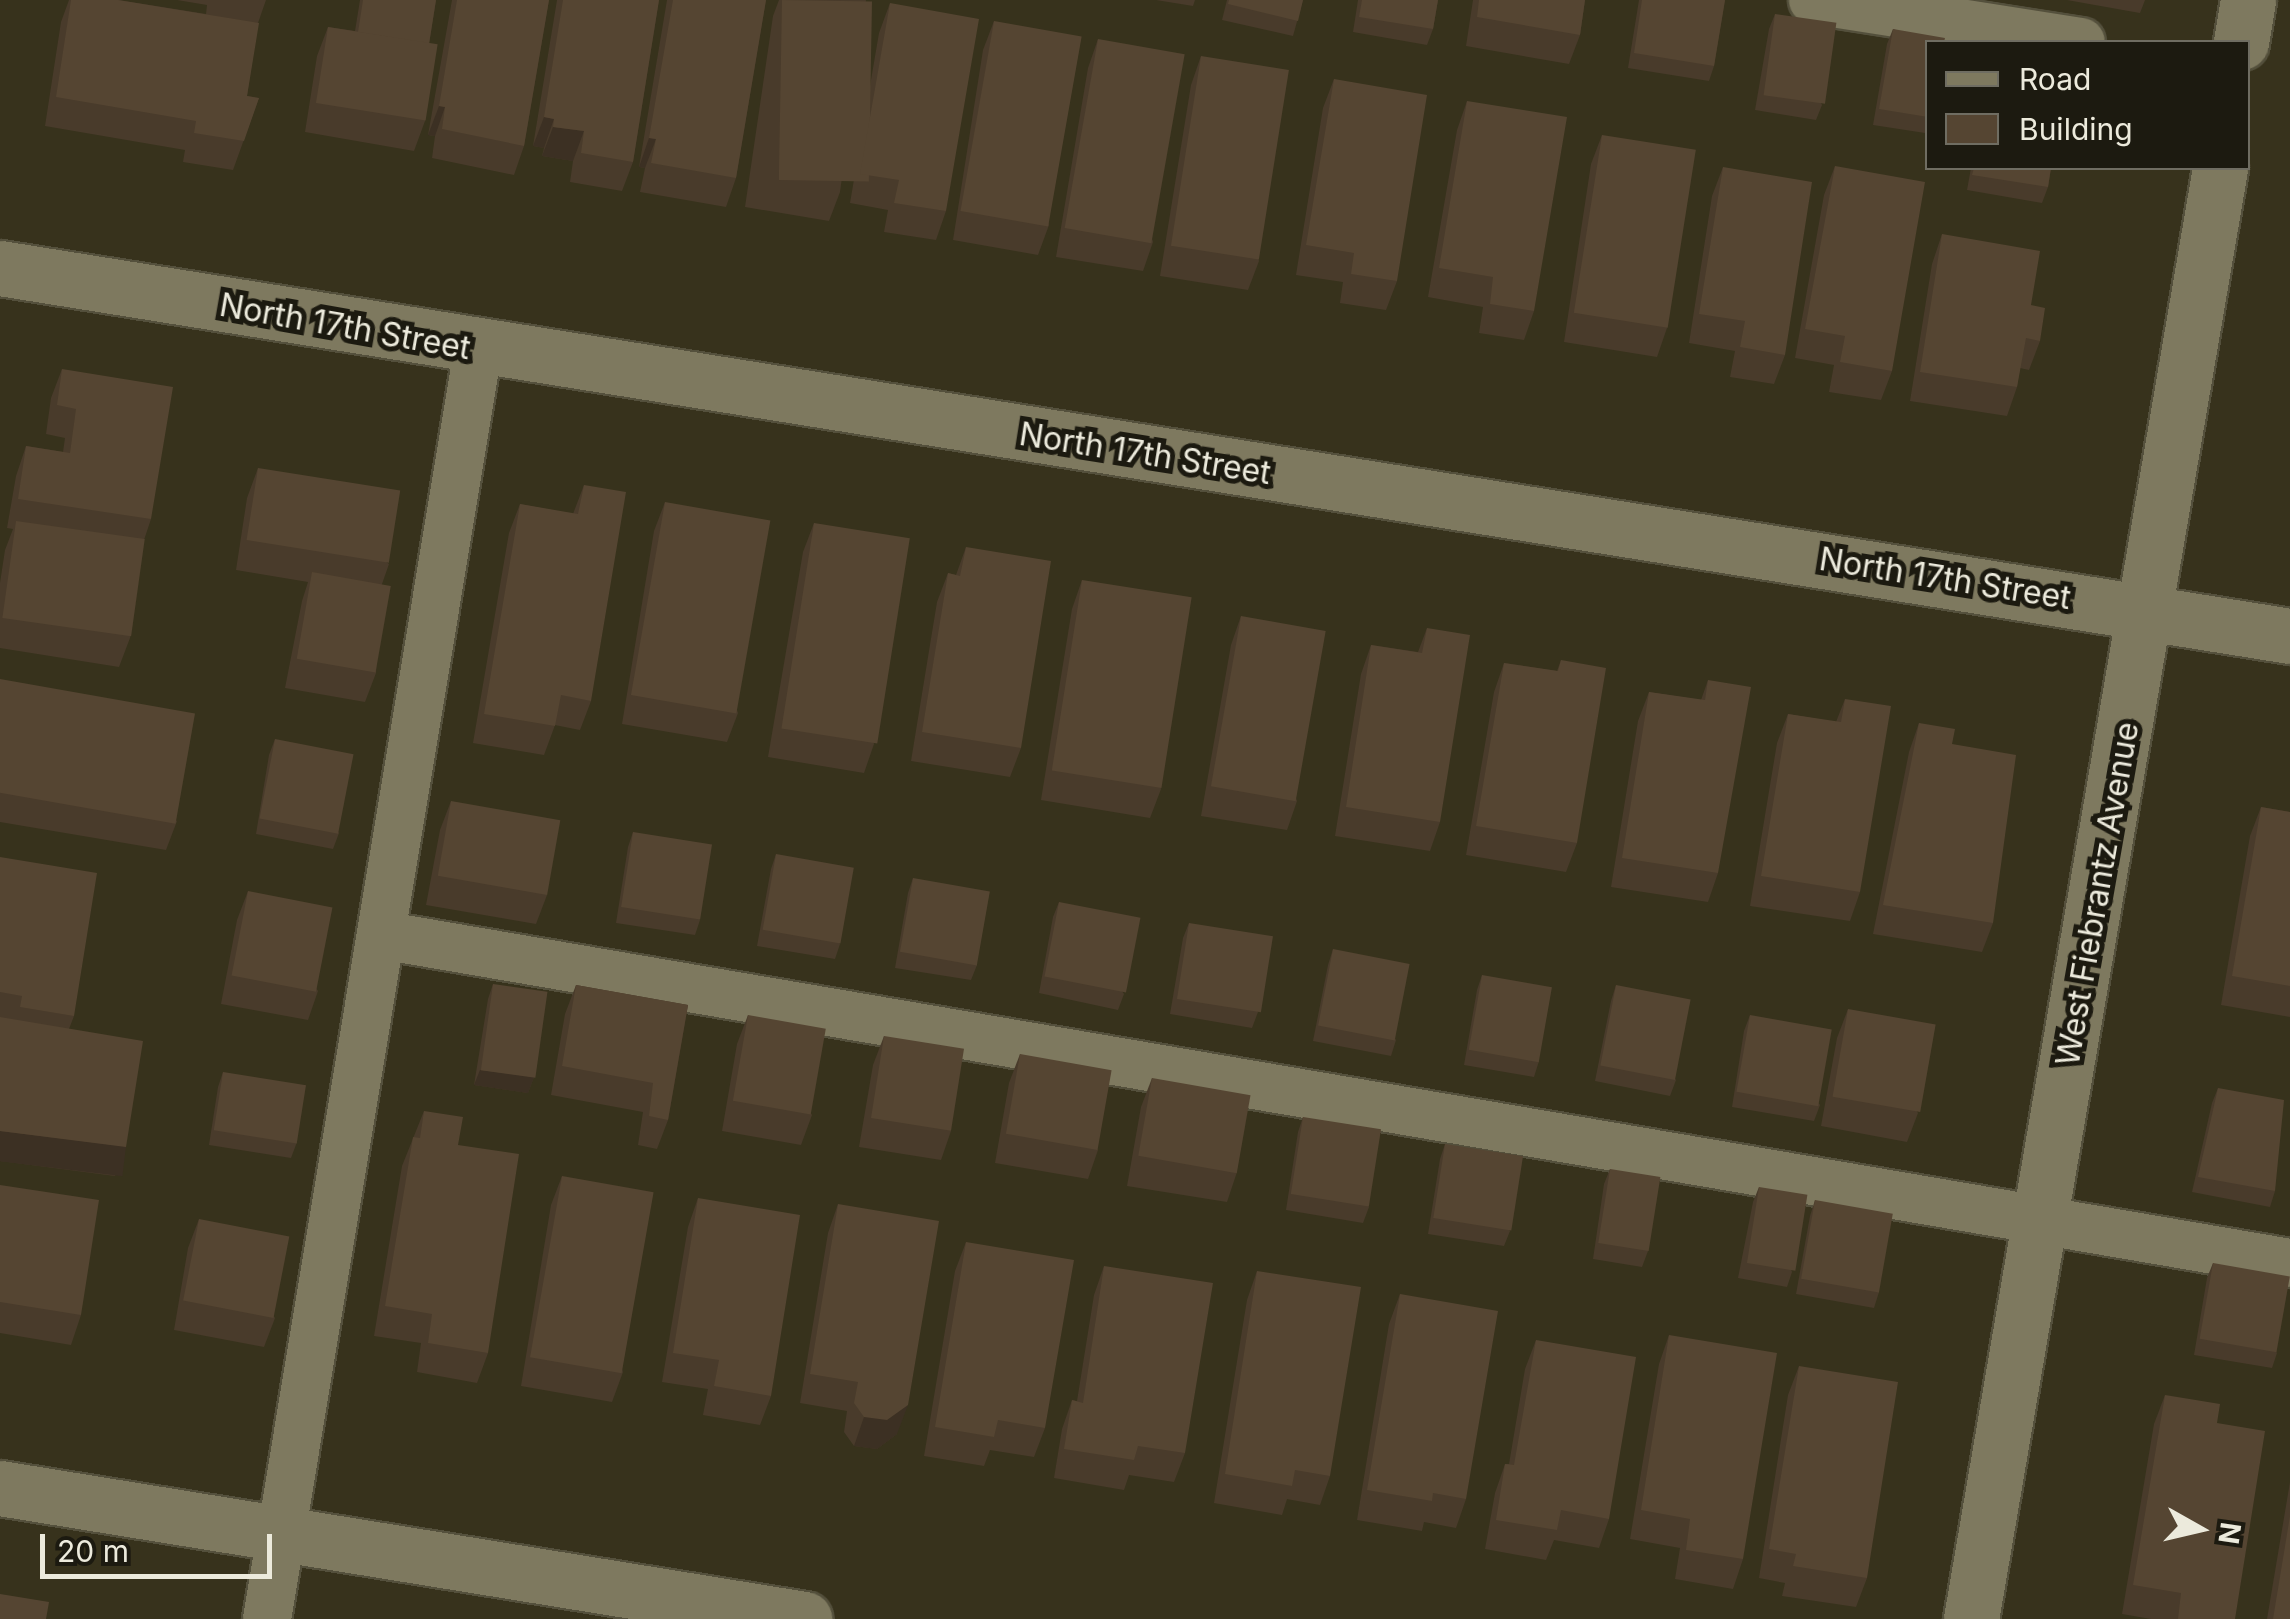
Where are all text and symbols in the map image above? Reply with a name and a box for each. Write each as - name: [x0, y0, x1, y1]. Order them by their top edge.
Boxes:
- legend: [1925, 40, 2250, 170]
- text: Road: [2019, 61, 2091, 97]
- text: Building: [2019, 111, 2133, 147]
- street label: North 17th Street: [217, 286, 473, 368]
- street label: North 17th Street: [1017, 415, 1273, 493]
- street label: North 17th Street: [1817, 540, 2073, 618]
- street label: West Fiebrantz Avenue: [2049, 719, 2147, 1069]
- north arrow: [2150, 1479, 2250, 1579]
- scale bar: [45, 1514, 278, 1576]
- text: N: [2211, 1520, 2248, 1546]
- text: 20 m: [57, 1533, 129, 1569]

